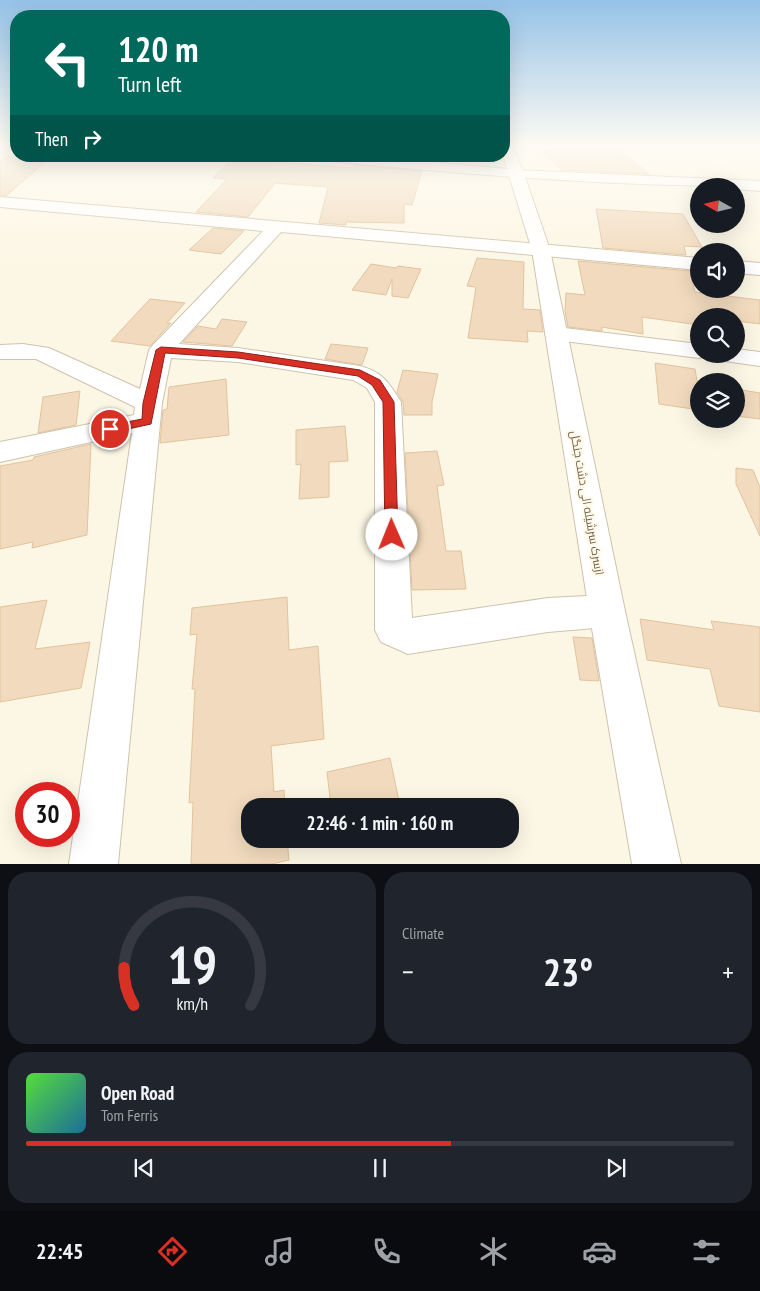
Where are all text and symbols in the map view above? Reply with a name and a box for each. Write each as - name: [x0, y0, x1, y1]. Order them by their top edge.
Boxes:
- text: 120 m: [118, 26, 199, 72]
- icon: left: [35, 30, 100, 95]
- text: Turn left: [118, 70, 182, 98]
- icon: right: [78, 125, 106, 153]
- text: Then: [35, 127, 68, 151]
- north arrow: [690, 178, 745, 232]
- map controls: [690, 178, 745, 428]
- button: sound: [690, 243, 745, 298]
- button: search: [690, 308, 745, 363]
- button: layers: [690, 373, 745, 428]
- pin: [89, 408, 131, 450]
- icon: arrive: [96, 415, 124, 443]
- street label: ازسرک سرشیله الی دشت جنگل: [567, 430, 608, 576]
- position arrow: [365, 508, 417, 560]
- speed limit sign: 30: [15, 782, 80, 847]
- text: 22:46 · 1 min · 160 m: [307, 811, 453, 835]
- text: Climate: [402, 923, 444, 943]
- text: 19: [167, 931, 217, 998]
- text: 23°: [543, 947, 593, 996]
- text: −: [402, 953, 414, 990]
- text: +: [722, 953, 734, 990]
- text: km/h: [176, 992, 208, 1015]
- text: Open Road: [101, 1081, 174, 1105]
- text: Tom Ferris: [101, 1105, 158, 1125]
- icon: previous: [130, 1154, 158, 1182]
- icon: pause: [366, 1154, 394, 1182]
- icon: next: [602, 1154, 630, 1182]
- icon: directions: [155, 1234, 190, 1269]
- icon: music: [262, 1234, 297, 1269]
- icon: phone: [369, 1234, 404, 1269]
- icon: climate: [476, 1234, 511, 1269]
- icon: car: [582, 1234, 617, 1269]
- icon: filters: [689, 1234, 724, 1269]
- text: 22:45: [36, 1237, 83, 1265]

